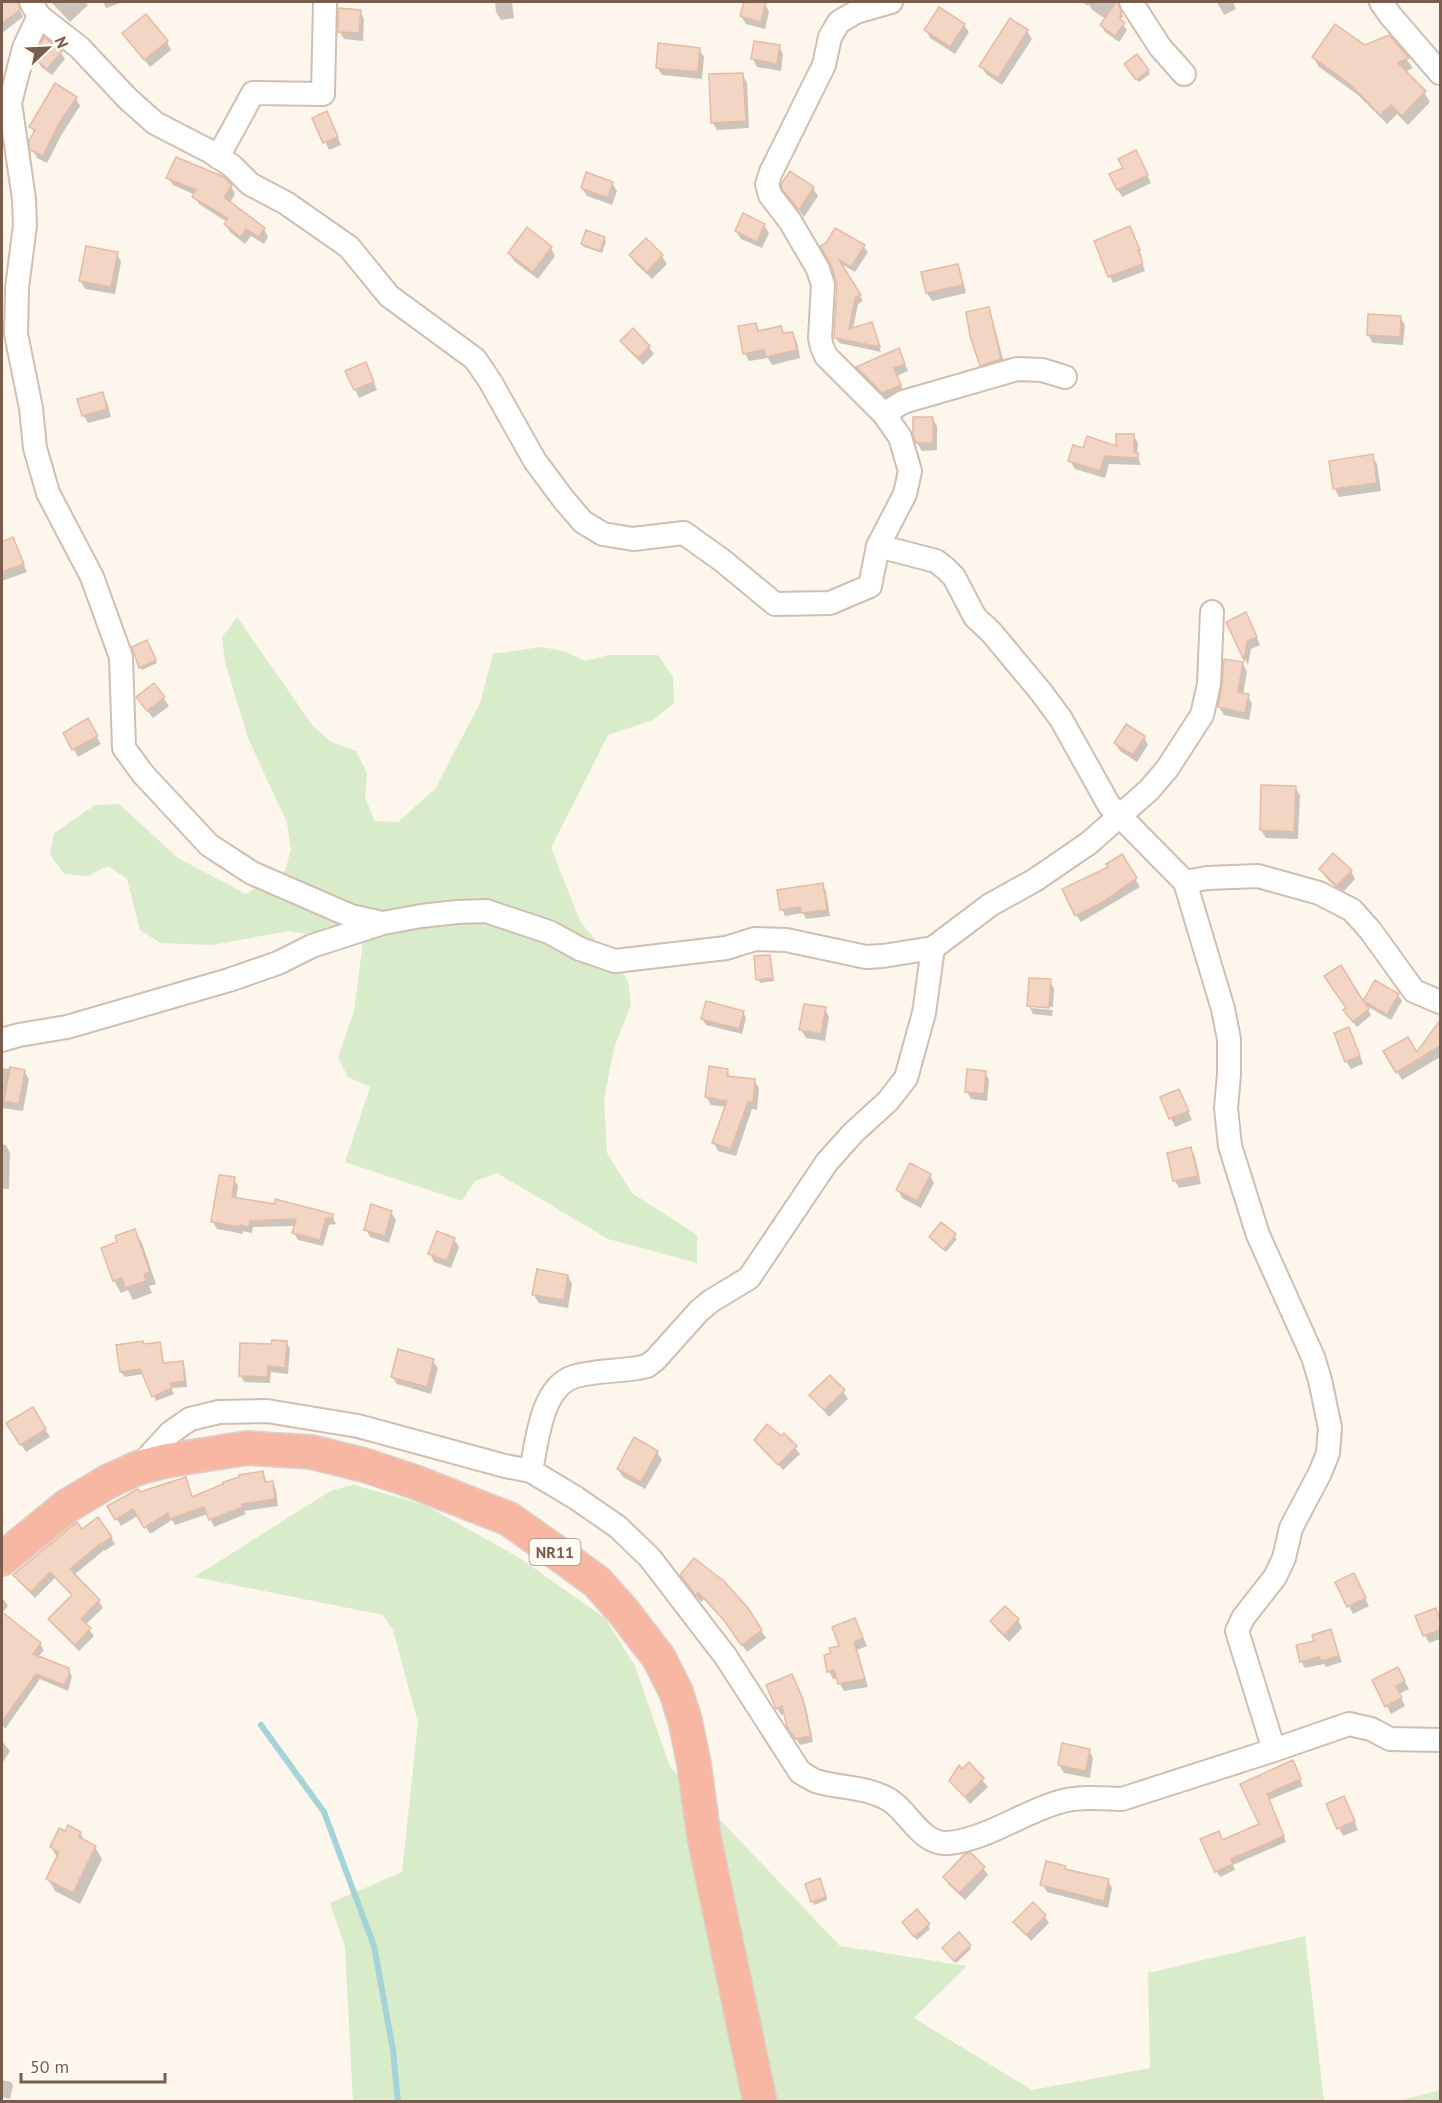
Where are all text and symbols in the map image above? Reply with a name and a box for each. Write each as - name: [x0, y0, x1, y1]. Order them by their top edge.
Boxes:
- north arrow: [18, 18, 78, 78]
- text: N: [51, 33, 73, 51]
- road number: NR11: [530, 1539, 580, 1565]
- scale bar: [21, 2046, 165, 2084]
- text: 50 m: [30, 2055, 69, 2078]

